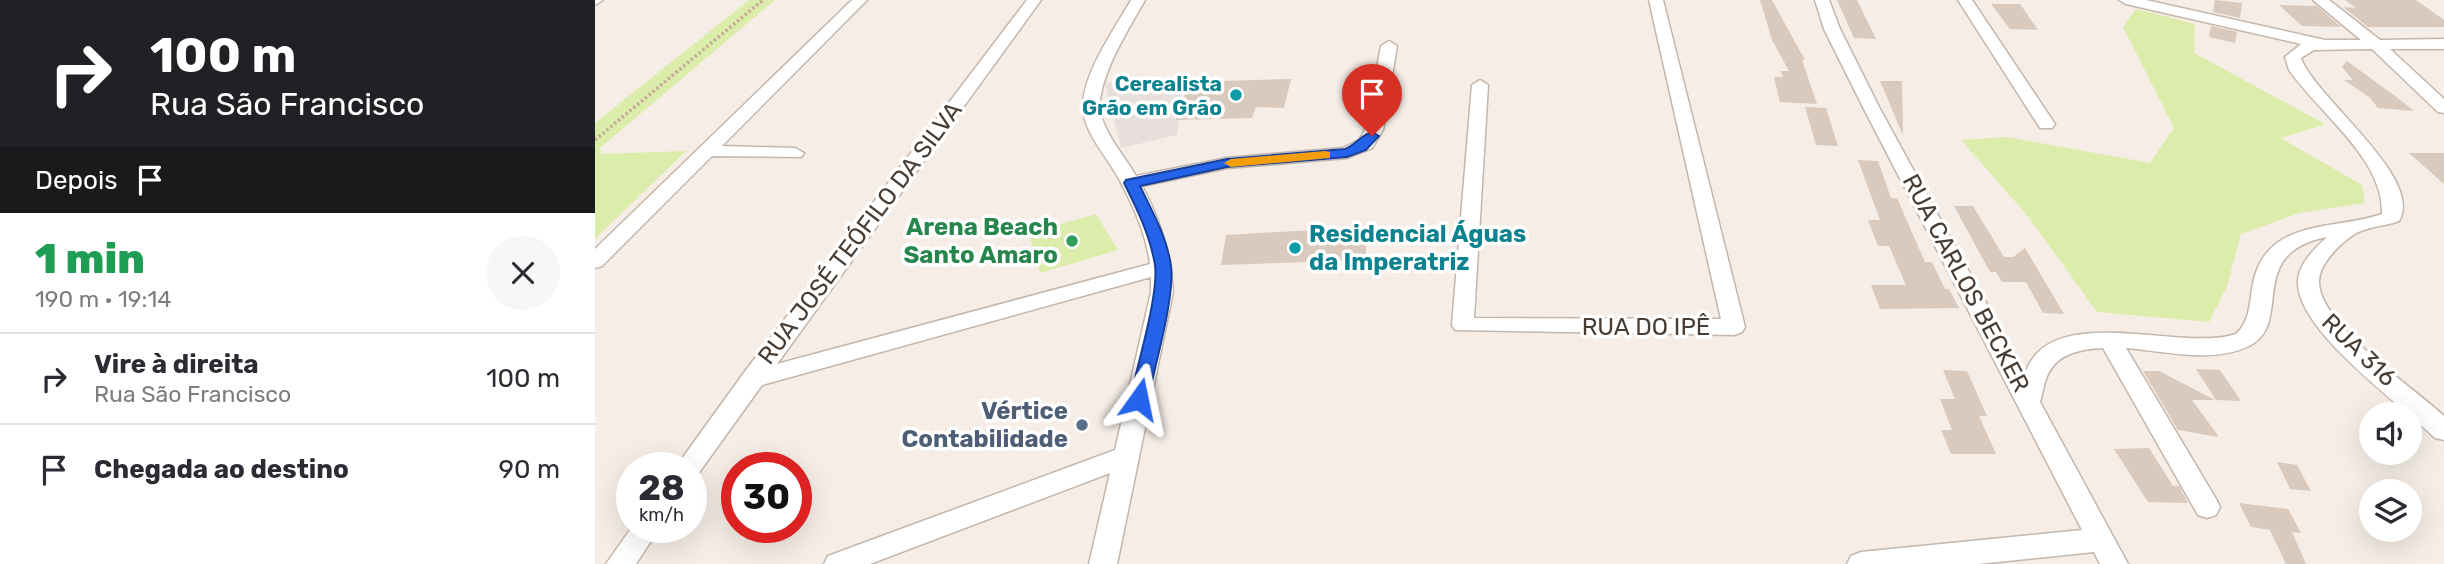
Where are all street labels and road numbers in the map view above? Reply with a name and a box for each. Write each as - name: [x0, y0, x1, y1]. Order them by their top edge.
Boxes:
- street label: RUA JOSÉ TEÓFILO DA SILVA: [752, 96, 968, 370]
- street label: RUA CARLOS BECKER: [1897, 169, 2035, 397]
- street label: RUA 316: [2316, 308, 2402, 392]
- street label: RUA DO IPÊ: [1582, 313, 1710, 341]

